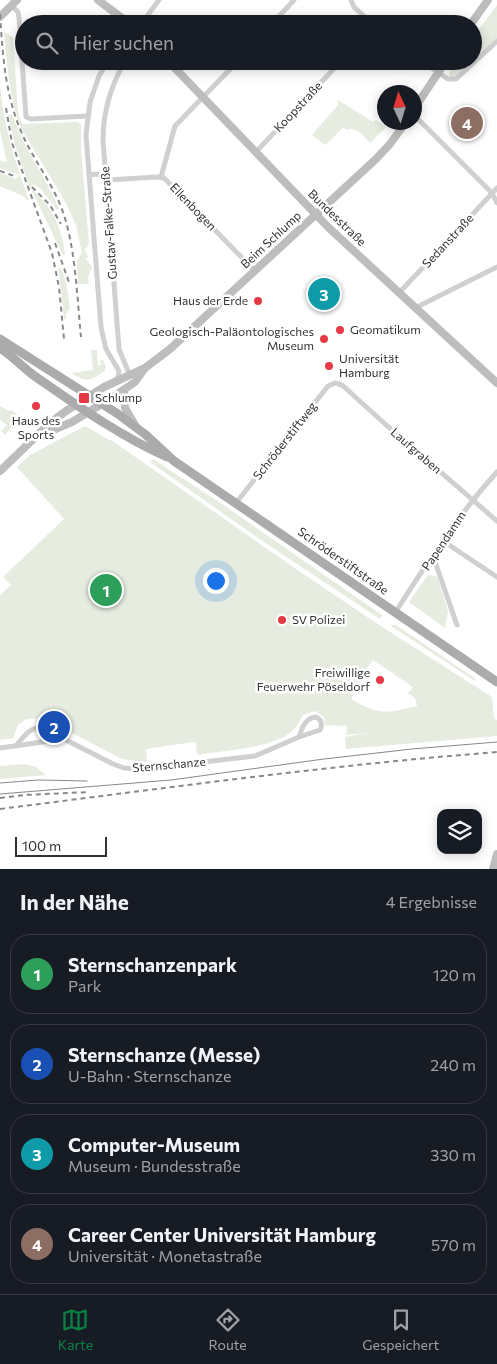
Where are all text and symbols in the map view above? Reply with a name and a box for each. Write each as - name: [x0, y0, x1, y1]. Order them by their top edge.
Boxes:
- search box: [15, 15, 482, 70]
- icon: search: [33, 29, 61, 57]
- text: Hier suchen: [73, 31, 174, 54]
- street label: Koopstraße: [270, 78, 324, 134]
- north arrow: [377, 85, 422, 130]
- pin: 4: [451, 104, 483, 142]
- street label: Gustav-Falke-Straße: [97, 166, 119, 280]
- street label: Ellenbogen: [168, 180, 220, 233]
- street label: Bundesstraße: [306, 186, 370, 248]
- street label: Beim Schlump: [237, 208, 303, 271]
- street label: Sedanstraße: [419, 211, 476, 270]
- pin: 3: [308, 275, 340, 313]
- place label: Haus der Erde: [173, 293, 248, 307]
- marker: Haus der Erde: [252, 295, 264, 307]
- place label: Geomatikum: [350, 322, 421, 336]
- place label: Geologisch-Paläontologisches Museum: [150, 324, 314, 352]
- marker: Geomatikum: [334, 324, 346, 336]
- marker: Geologisch-Paläontologisches Museum: [318, 333, 330, 345]
- place label: Universität Hamburg: [339, 351, 399, 379]
- marker: Universität Hamburg: [323, 360, 335, 372]
- place label: Schlump: [95, 390, 142, 404]
- marker: Schlump: [77, 391, 91, 405]
- street label: Schröderstiftweg: [250, 398, 319, 482]
- marker: Haus des Sports: [30, 400, 42, 412]
- place label: Haus des Sports: [12, 413, 60, 441]
- street label: Laufgraben: [389, 425, 445, 476]
- street label: Papendamm: [418, 508, 468, 573]
- street label: Schröderstiftstraße: [296, 524, 392, 597]
- your location: [203, 568, 229, 594]
- pin: 1: [90, 571, 122, 609]
- place label: SV Polizei: [292, 612, 345, 626]
- marker: SV Polizei: [276, 614, 288, 626]
- place label: Freiwillige Feuerwehr Pöseldorf: [257, 665, 370, 693]
- marker: Freiwillige Feuerwehr Pöseldorf: [374, 674, 386, 686]
- pin: 2: [38, 708, 70, 746]
- street label: Sternschanze: [132, 754, 206, 774]
- map controls: [437, 809, 482, 854]
- button: layers: [437, 809, 482, 854]
- scale bar: [15, 834, 108, 857]
- text: 100 m: [22, 837, 61, 854]
- text: In der Nähe: [20, 889, 129, 914]
- text: 4 Ergebnisse: [386, 892, 477, 911]
- text: Sternschanzenpark: [68, 953, 237, 976]
- text: 1: [33, 965, 41, 984]
- text: 120 m: [433, 965, 476, 984]
- text: Park: [68, 976, 101, 995]
- text: Sternschanze (Messe): [68, 1043, 260, 1066]
- text: 2: [32, 1055, 42, 1074]
- text: 240 m: [430, 1055, 476, 1074]
- text: U-Bahn · Sternschanze: [68, 1066, 231, 1085]
- text: Computer-Museum: [68, 1133, 240, 1156]
- text: 3: [32, 1145, 42, 1164]
- text: 330 m: [430, 1145, 476, 1164]
- text: Museum · Bundesstraße: [68, 1156, 241, 1175]
- text: Career Center Universität Hamburg: [68, 1223, 376, 1246]
- text: 4: [32, 1235, 42, 1254]
- text: 570 m: [431, 1235, 476, 1254]
- text: Universität · Monetastraße: [68, 1246, 262, 1265]
- tab: Karte: [58, 1306, 93, 1353]
- tab: Route: [209, 1306, 247, 1353]
- tab: Gespeichert: [362, 1306, 439, 1353]

